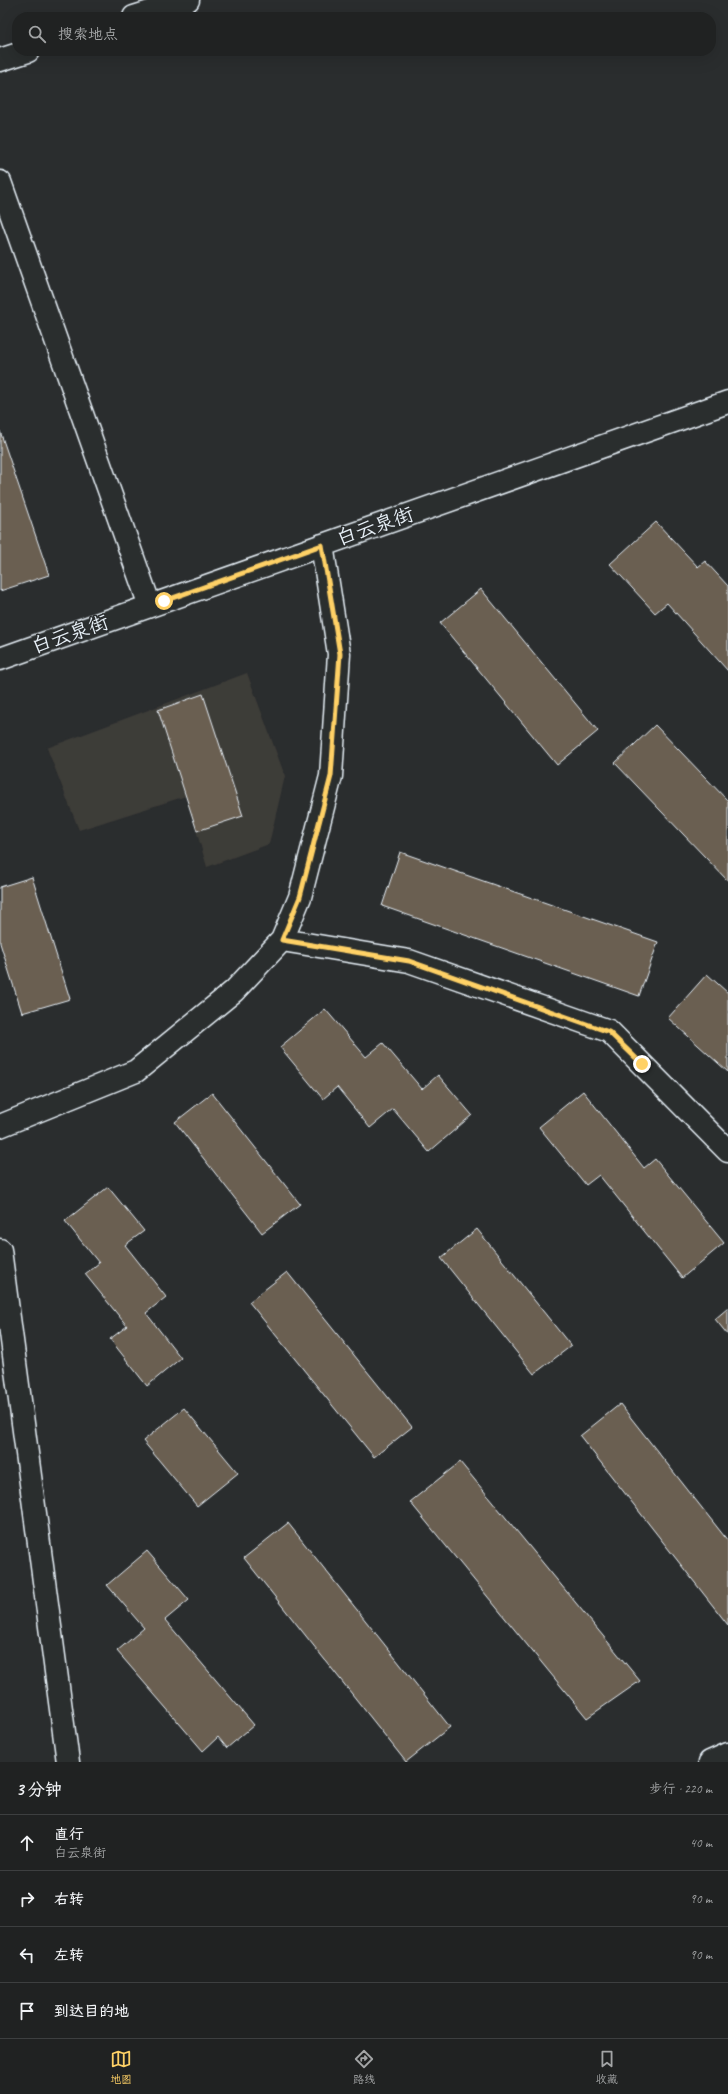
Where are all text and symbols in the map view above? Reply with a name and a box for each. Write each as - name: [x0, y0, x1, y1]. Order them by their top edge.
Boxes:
- search box: [12, 12, 716, 56]
- icon: search: [26, 23, 48, 45]
- text: 搜索地点: [58, 25, 118, 44]
- street label: 白云泉街: [333, 501, 417, 551]
- route start: [155, 592, 173, 610]
- street label: 白云泉街: [28, 609, 112, 659]
- route end: [633, 1055, 651, 1073]
- text: 3 分钟: [16, 1779, 62, 1800]
- text: 步行 · 220 m: [649, 1781, 712, 1797]
- text: 直行: [54, 1825, 84, 1844]
- icon: ahead: [16, 1832, 38, 1854]
- text: 40 m: [690, 1835, 712, 1851]
- text: 白云泉街: [54, 1845, 106, 1861]
- icon: right: [16, 1888, 38, 1910]
- text: 右转: [54, 1890, 84, 1909]
- text: 90 m: [690, 1891, 712, 1907]
- icon: left: [16, 1944, 38, 1966]
- text: 左转: [54, 1946, 84, 1965]
- text: 90 m: [690, 1947, 712, 1963]
- icon: arrive: [16, 2000, 38, 2022]
- text: 到达目的地: [54, 2002, 129, 2021]
- tab: 地图: [110, 2048, 132, 2086]
- tab: 路线: [353, 2048, 375, 2086]
- tab: 收藏: [596, 2048, 618, 2086]

